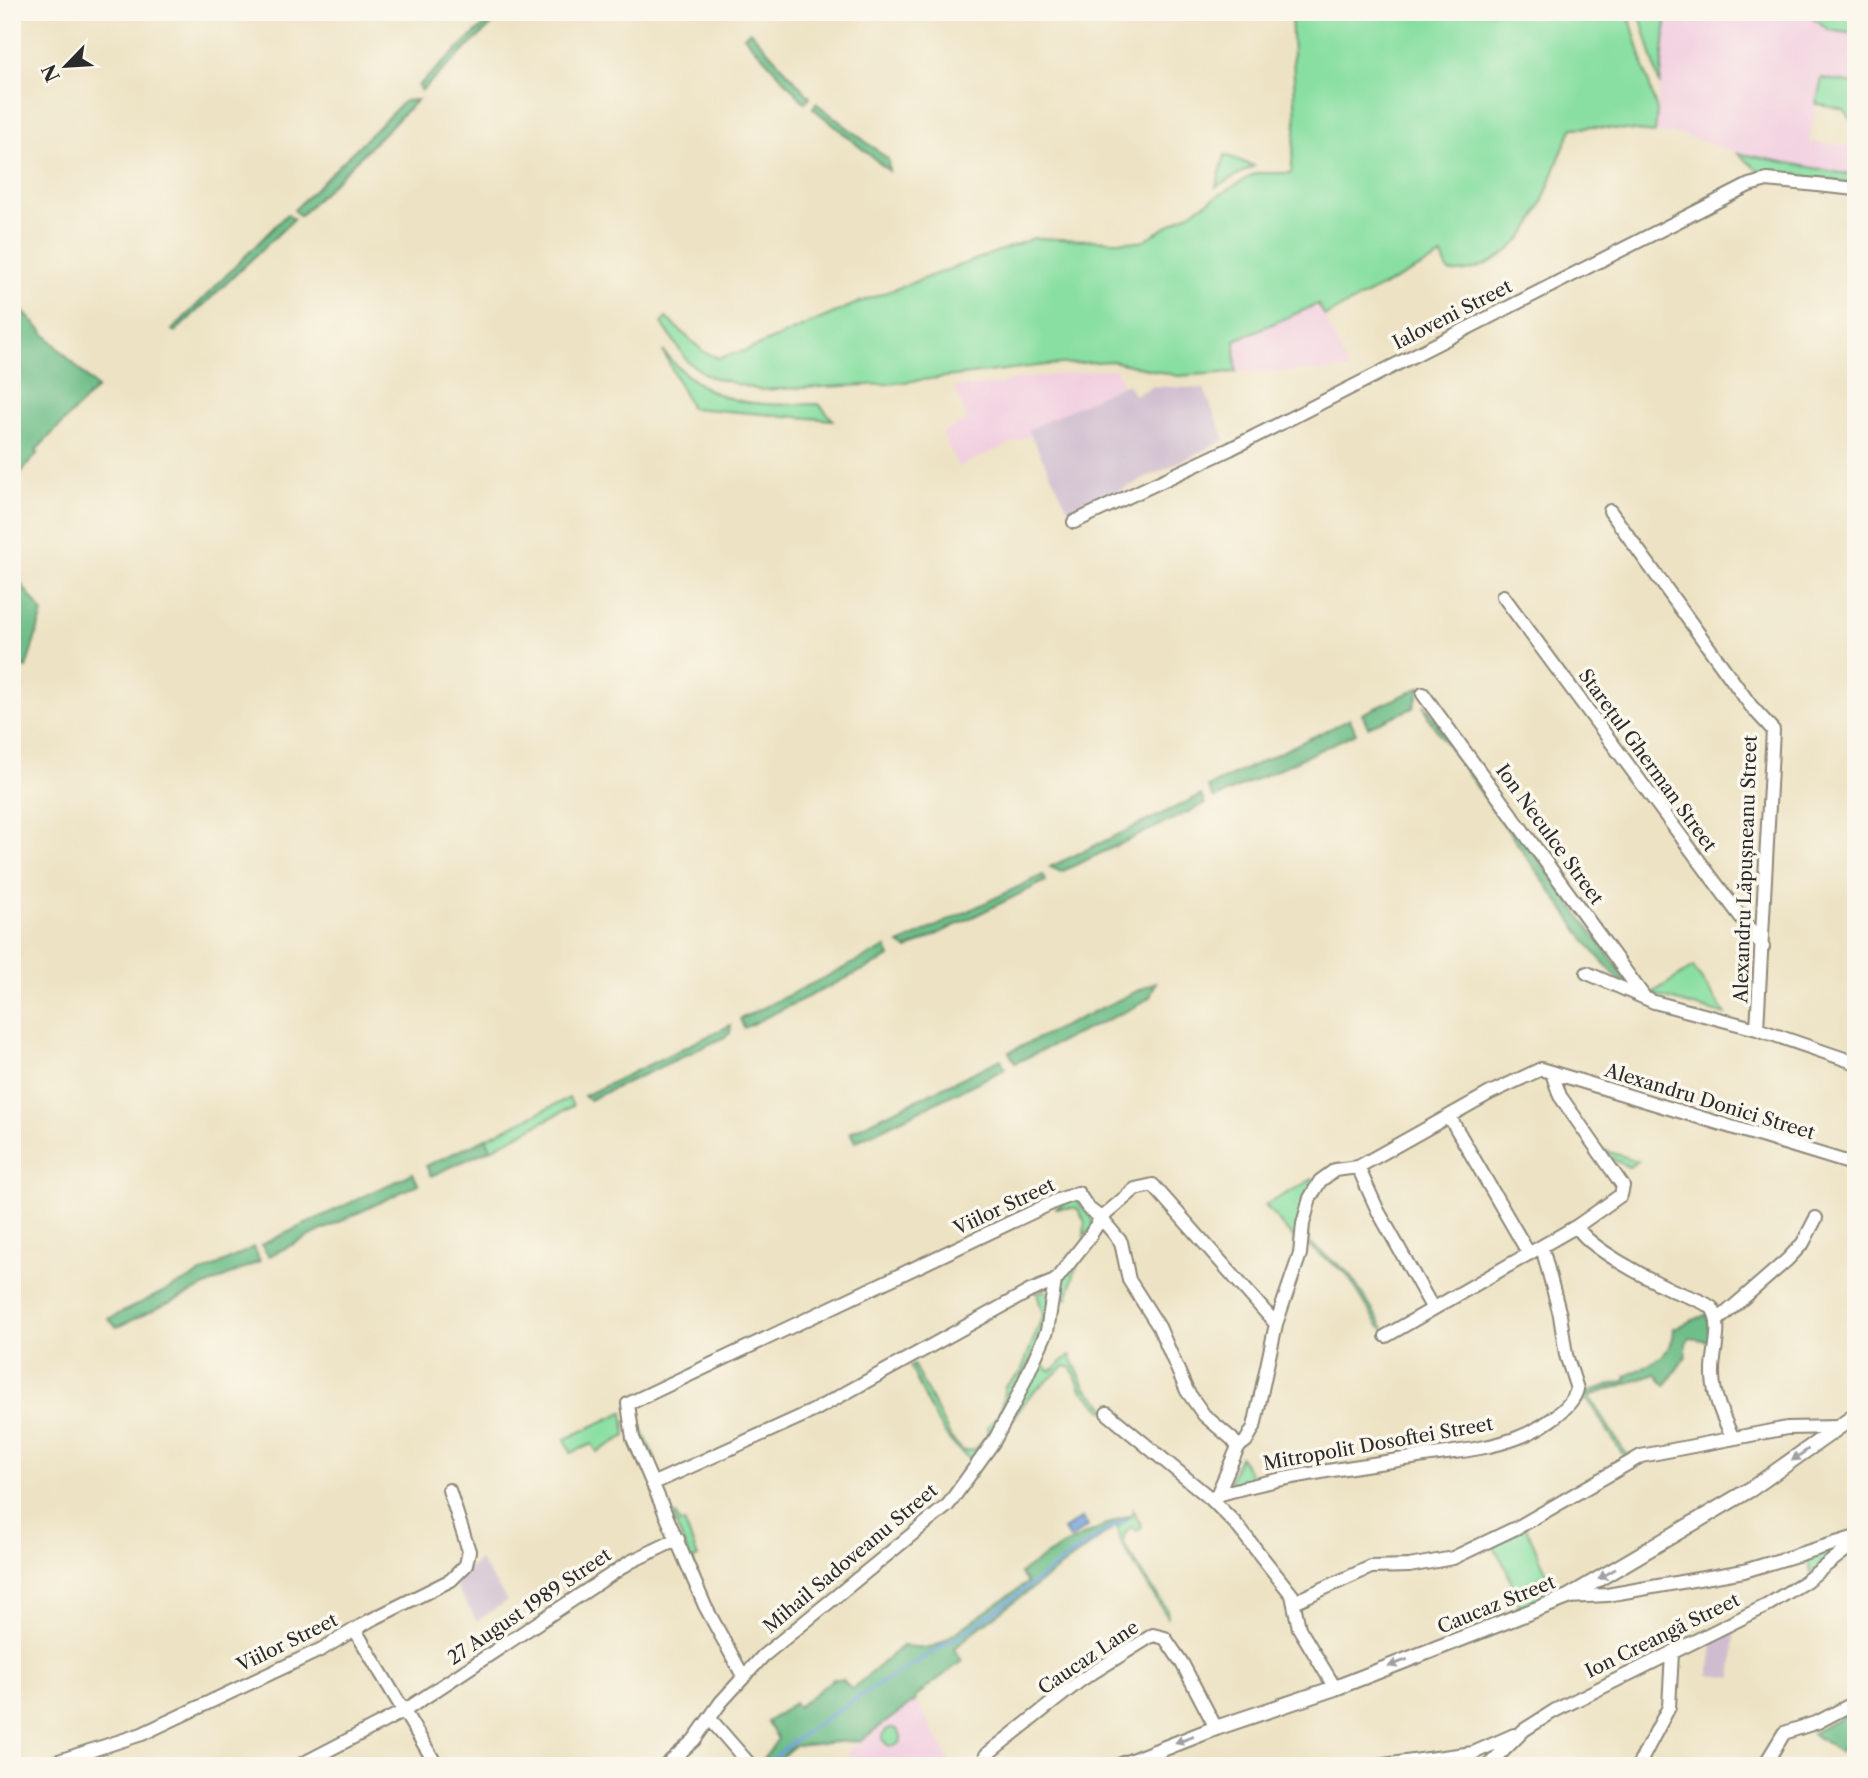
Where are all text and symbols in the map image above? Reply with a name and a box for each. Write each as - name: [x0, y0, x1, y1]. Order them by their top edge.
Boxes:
- north arrow: [32, 32, 102, 102]
- text: N: [37, 61, 65, 85]
- street label: Ialoveni Street: [1389, 274, 1516, 354]
- street label: Starețul Gherman Street: [1574, 665, 1722, 856]
- street label: Alexandru Lăpușneanu Street: [1729, 734, 1762, 1004]
- street label: Ion Neculce Street: [1491, 760, 1608, 909]
- street label: Alexandru Donici Street: [1601, 1058, 1818, 1144]
- street label: Viilor Street: [949, 1173, 1059, 1240]
- street label: Mitropolit Dosoftei Street: [1261, 1412, 1495, 1475]
- one-way arrow: [1791, 1448, 1809, 1462]
- street label: Mihail Sadoveanu Street: [759, 1479, 942, 1638]
- street label: 27 August 1989 Street: [443, 1543, 616, 1670]
- one-way arrow: [1597, 1568, 1616, 1580]
- street label: Caucaz Street: [1434, 1570, 1559, 1639]
- street label: Ion Creangă Street: [1581, 1588, 1743, 1683]
- street label: Viilor Street: [232, 1608, 342, 1677]
- street label: Caucaz Lane: [1034, 1615, 1143, 1699]
- one-way arrow: [1387, 1658, 1408, 1669]
- one-way arrow: [1173, 1734, 1194, 1745]

